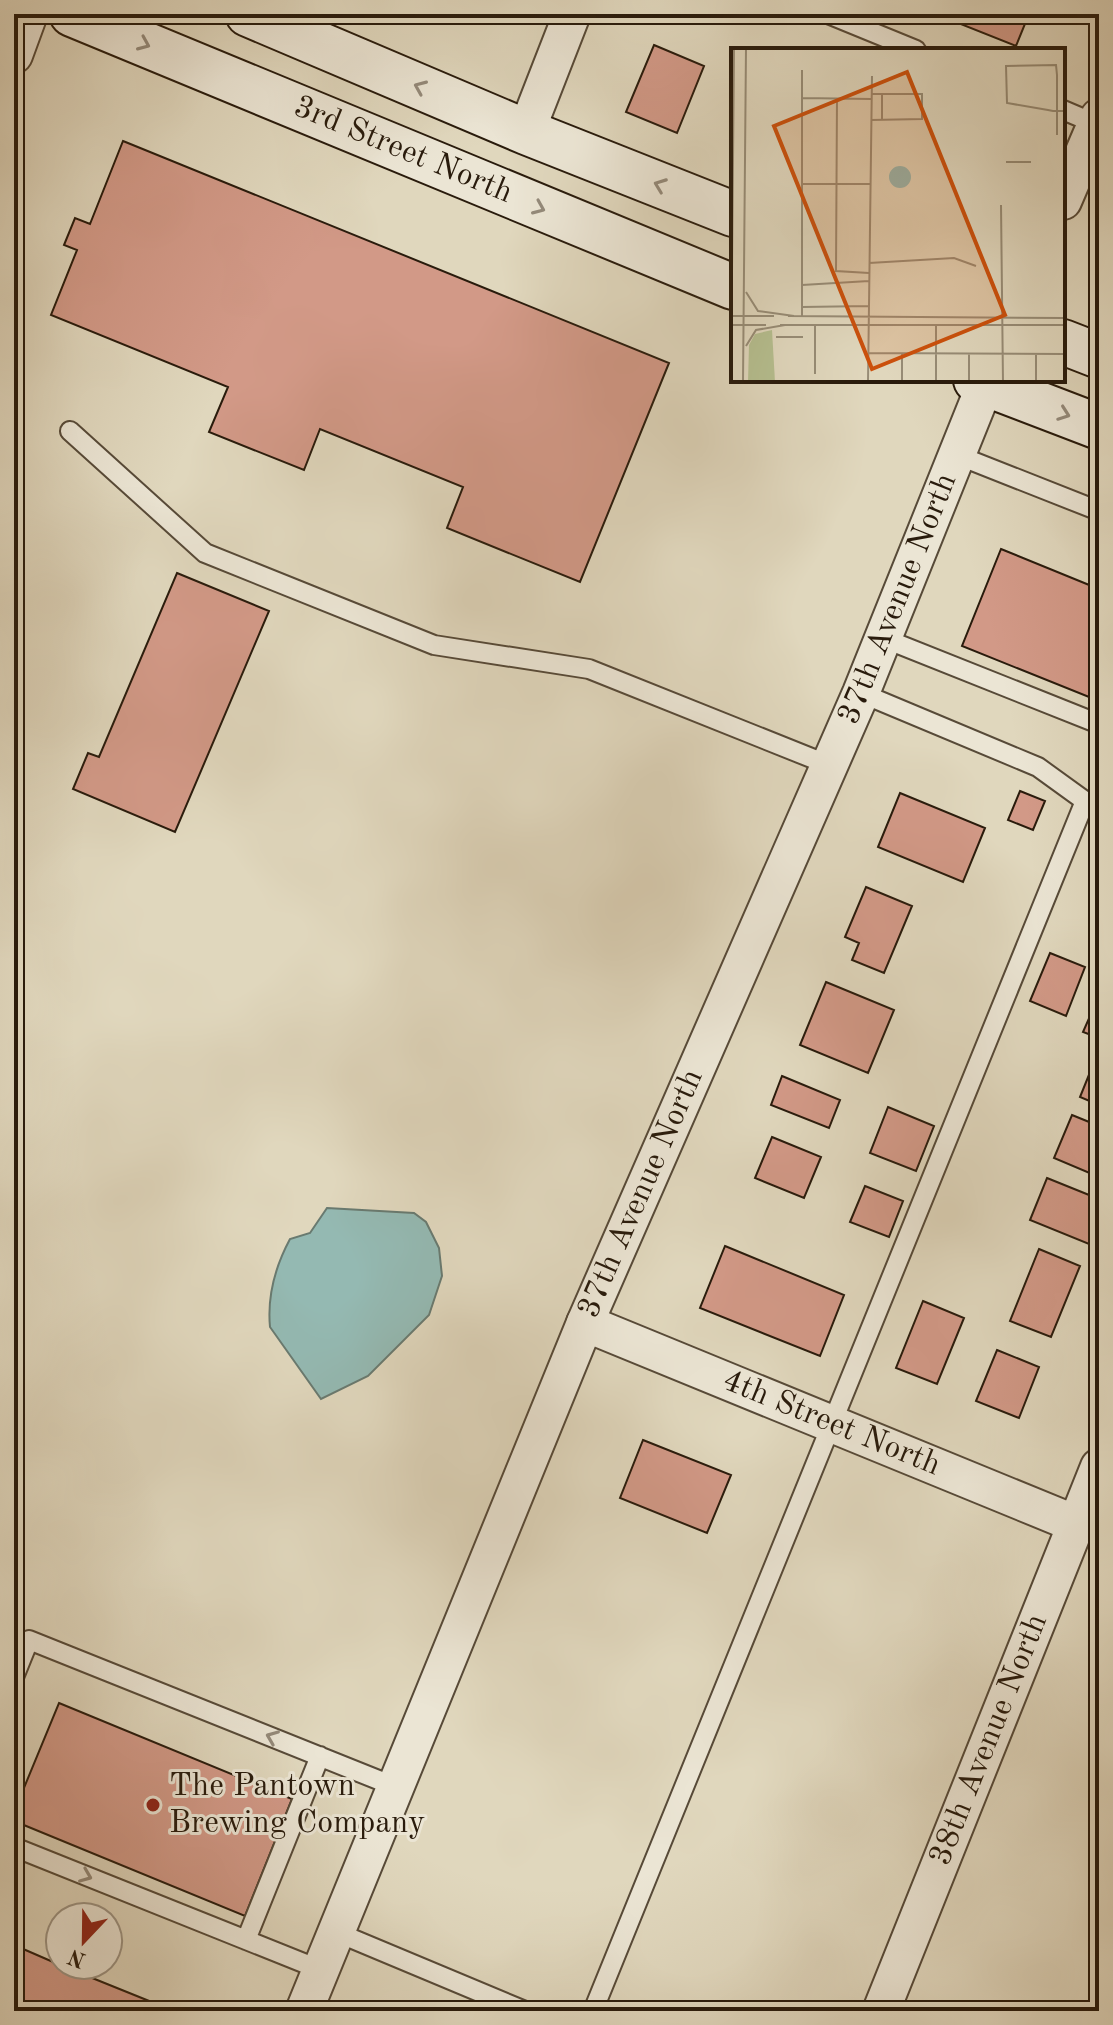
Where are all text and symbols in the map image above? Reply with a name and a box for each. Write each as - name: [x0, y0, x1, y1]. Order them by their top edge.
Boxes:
- one-way arrow: [136, 35, 150, 51]
- inset map: [731, 48, 1065, 382]
- one-way arrow: [414, 81, 428, 97]
- street label: 3rd Street North: [289, 91, 517, 210]
- one-way arrow: [654, 178, 668, 195]
- one-way arrow: [531, 198, 545, 215]
- one-way arrow: [1056, 404, 1070, 420]
- street label: 37th Avenue North: [833, 469, 964, 729]
- street label: 37th Avenue North: [573, 1065, 710, 1323]
- street label: 4th Street North: [718, 1365, 945, 1483]
- street label: 38th Avenue North: [925, 1610, 1054, 1870]
- one-way arrow: [266, 1730, 280, 1747]
- place label: The Pantown Brewing Company: [169, 1771, 425, 1840]
- marker: The Pantown Brewing Company: [144, 1796, 162, 1814]
- one-way arrow: [78, 1866, 92, 1882]
- north arrow: [44, 1901, 124, 1981]
- text: N: [65, 1944, 89, 1971]

